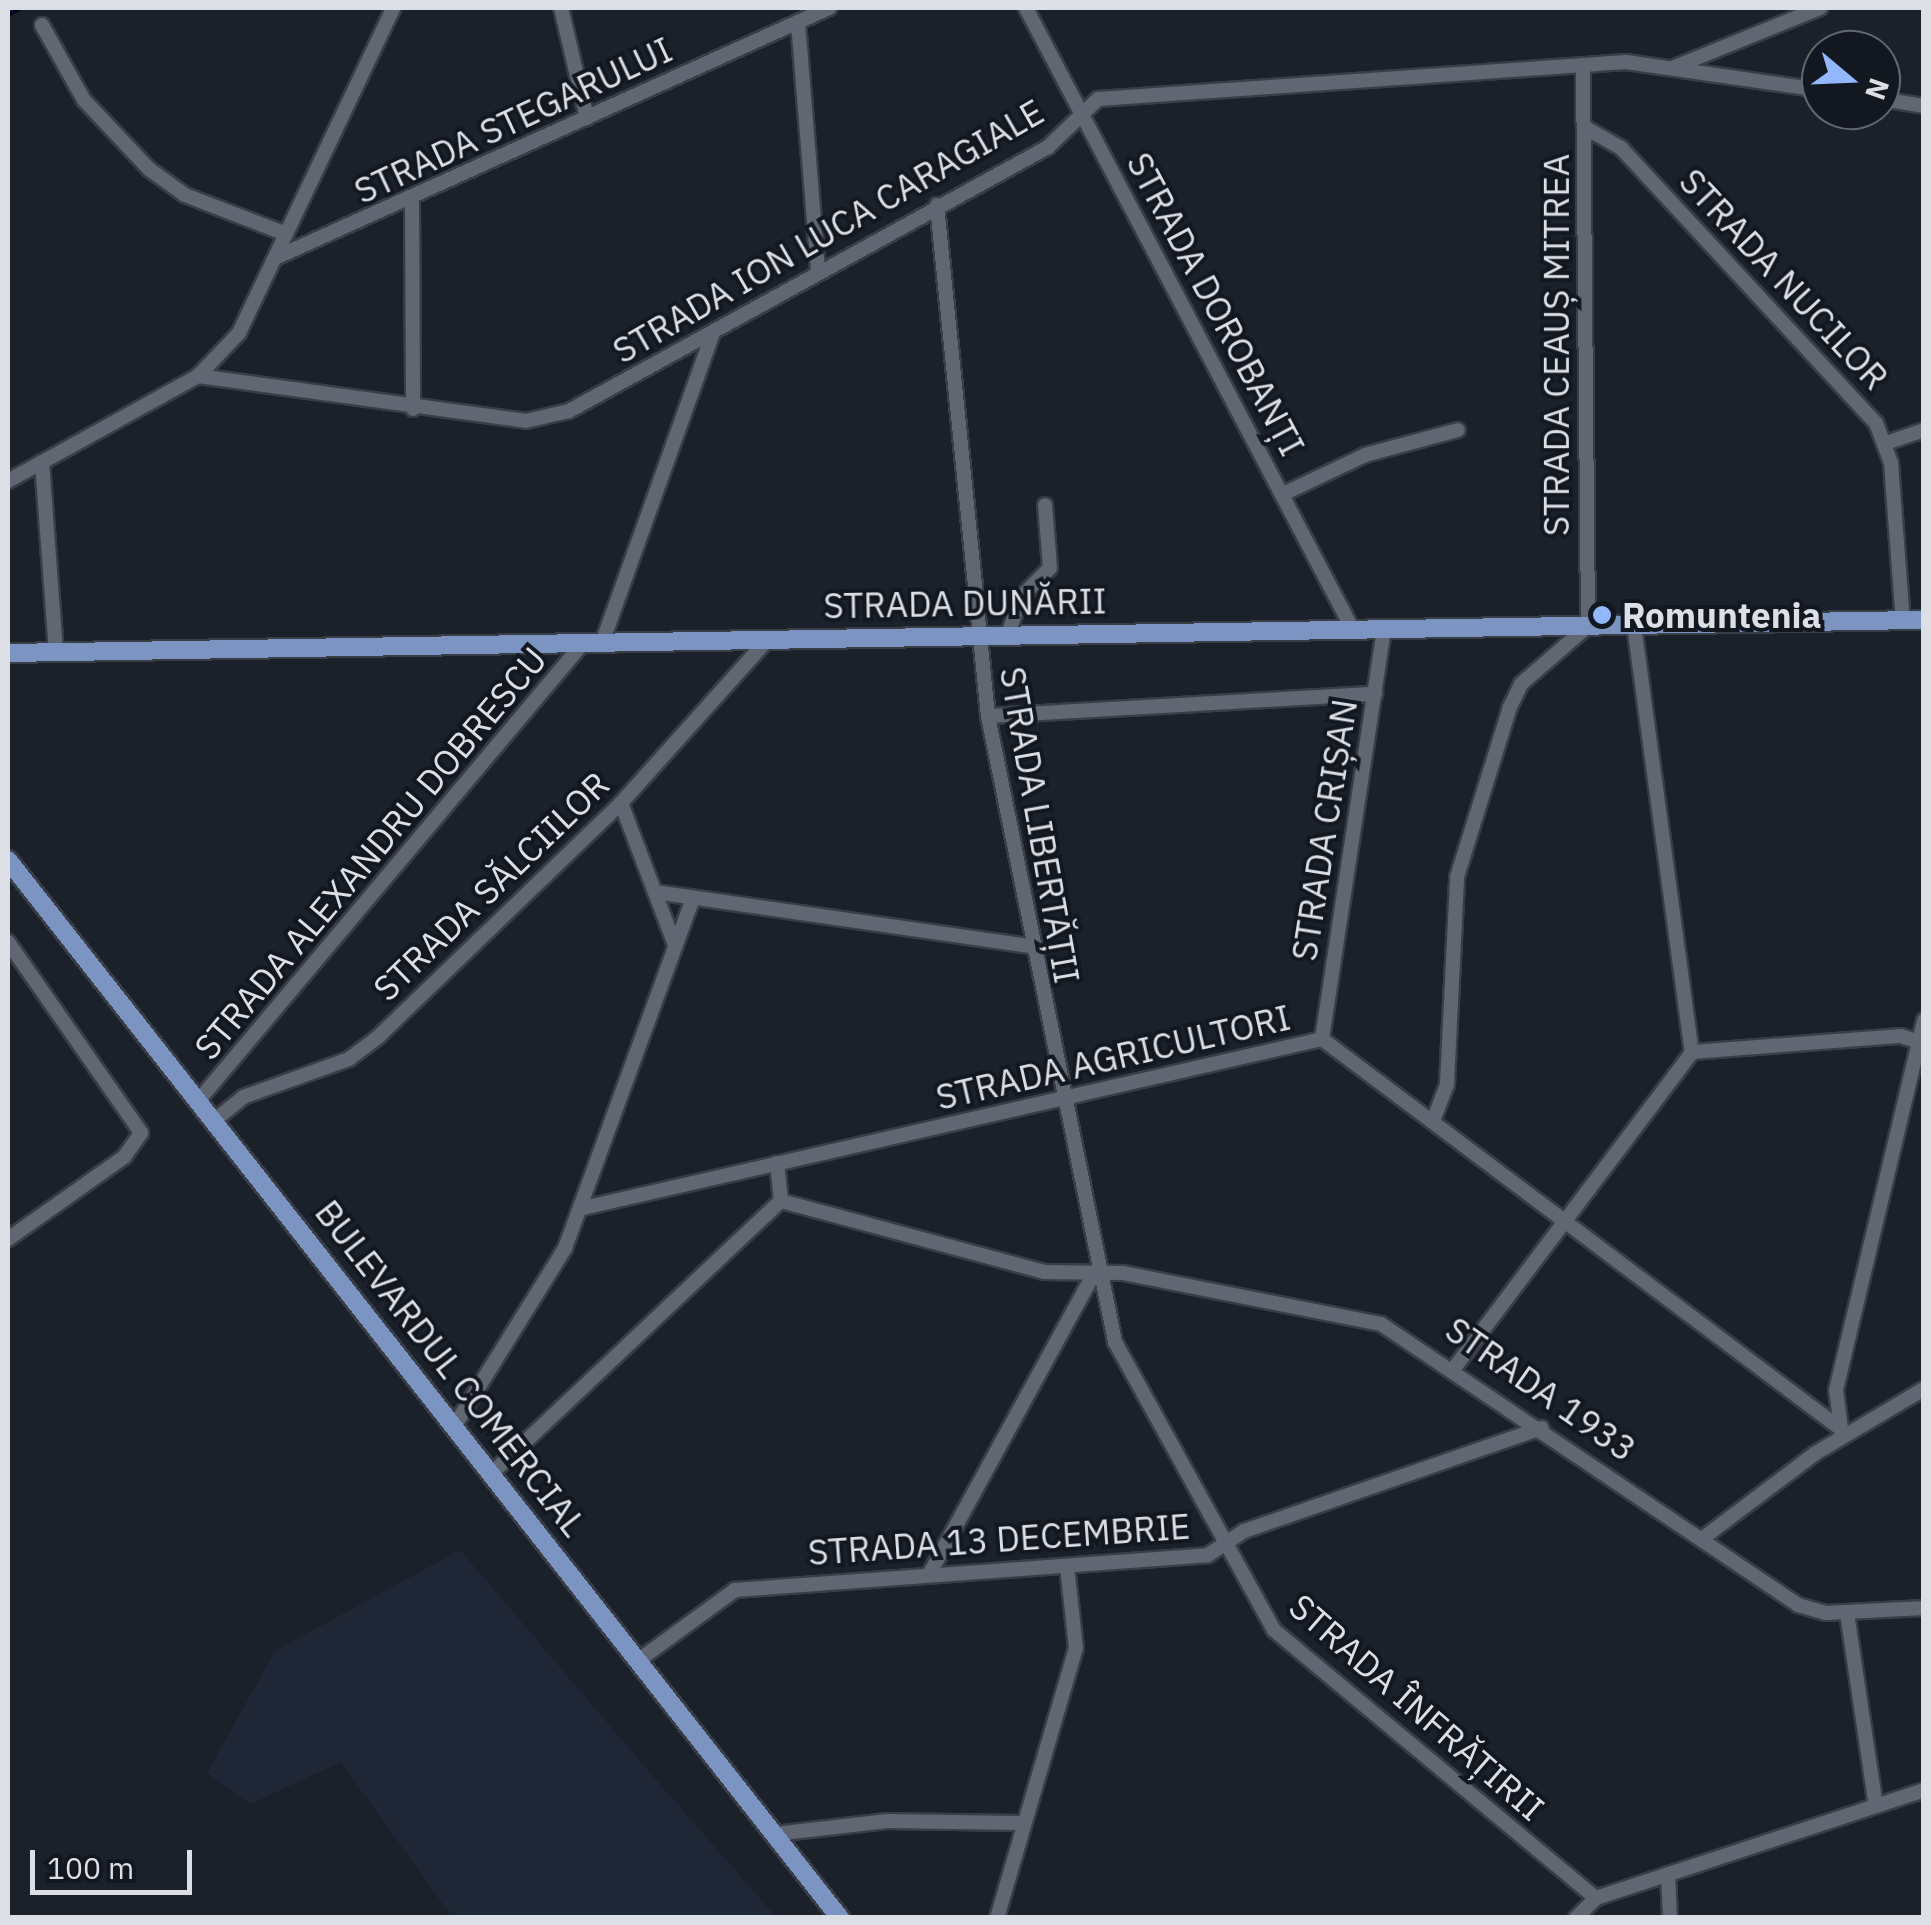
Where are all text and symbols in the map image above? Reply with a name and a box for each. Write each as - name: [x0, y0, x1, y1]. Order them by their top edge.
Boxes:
- street label: STRADA STEGARULUI: [348, 28, 678, 212]
- north arrow: [1801, 30, 1901, 130]
- text: N: [1857, 74, 1899, 105]
- street label: STRADA ION LUCA CARAGIALE: [605, 90, 1051, 372]
- street label: STRADA DOROBANȚI: [1118, 145, 1314, 463]
- street label: STRADA CEAUȘ MITREA: [1535, 154, 1577, 536]
- street label: STRADA NUCILOR: [1671, 160, 1897, 398]
- street label: STRADA DUNĂRII: [823, 580, 1107, 626]
- place label: Romuntenia: [1622, 594, 1822, 636]
- marker: Romuntenia: [1591, 604, 1613, 626]
- street label: STRADA ALEXANDRU DOBRESCU: [185, 638, 555, 1068]
- street label: STRADA LIBERTĂȚII: [991, 664, 1089, 986]
- street label: STRADA CRIȘAN: [1283, 696, 1365, 964]
- street label: STRADA SĂLCIILOR: [365, 763, 617, 1009]
- street label: STRADA AGRICULTORI: [932, 996, 1294, 1118]
- street label: BULEVARDUL COMERCIAL: [307, 1192, 595, 1544]
- street label: STRADA 1933: [1438, 1308, 1644, 1470]
- street label: STRADA 13 DECEMBRIE: [807, 1505, 1191, 1573]
- street label: STRADA ÎNFRĂȚIRII: [1281, 1585, 1553, 1829]
- scale bar: [35, 1830, 198, 1892]
- text: 100 m: [47, 1848, 134, 1887]

